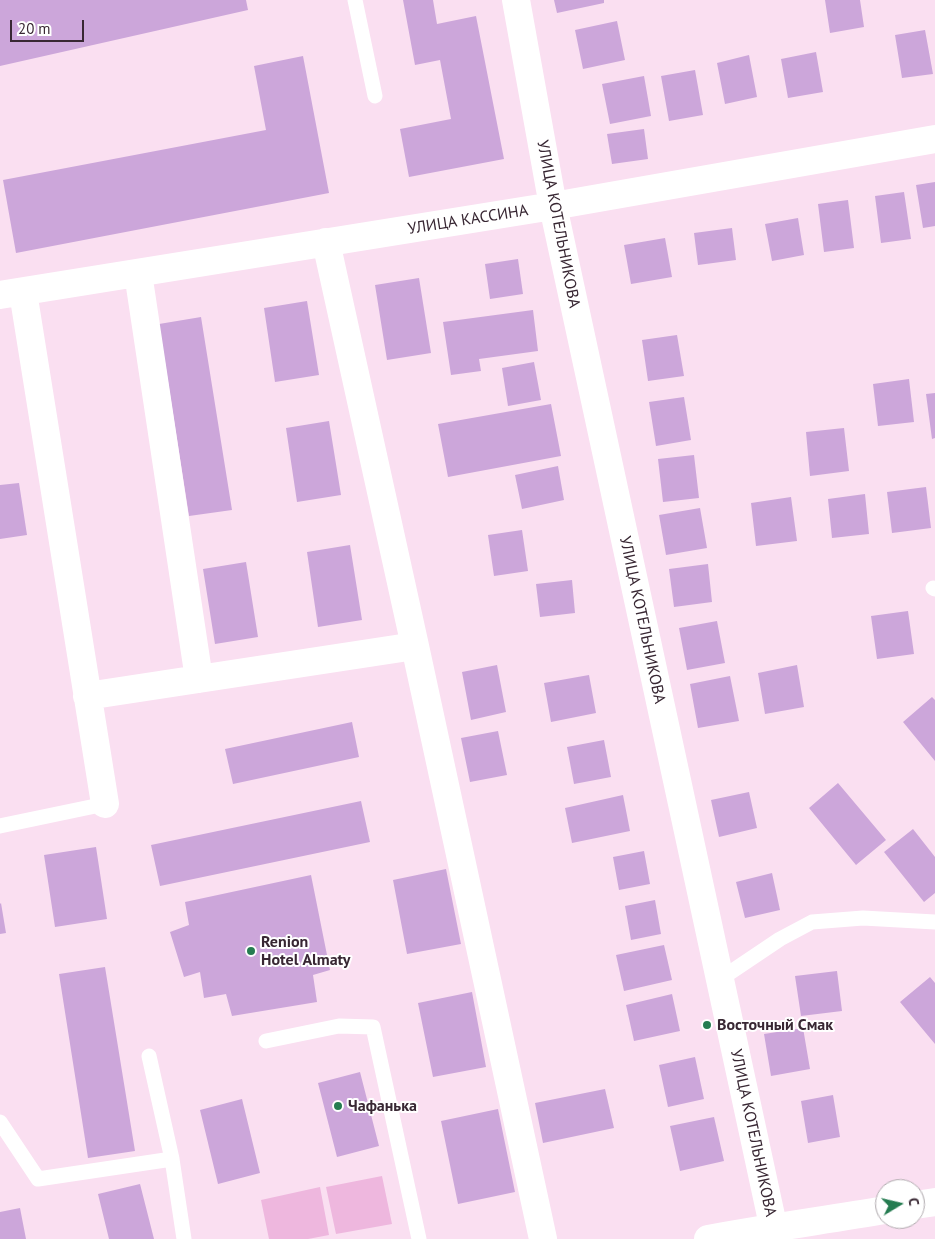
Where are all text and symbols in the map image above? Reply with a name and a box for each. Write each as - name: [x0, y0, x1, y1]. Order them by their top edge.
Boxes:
- scale bar: [12, 10, 86, 42]
- text: 20 m: [18, 19, 51, 38]
- street label: УЛИЦА КОТЕЛЬНИКОВА: [532, 138, 584, 310]
- street label: УЛИЦА КАССИНА: [407, 201, 529, 239]
- street label: УЛИЦА КОТЕЛЬНИКОВА: [615, 535, 669, 705]
- place label: Renion Hotel Almaty: [261, 932, 350, 970]
- marker: Renion Hotel Almaty: [245, 945, 257, 957]
- place label: Восточный Смак: [717, 1015, 833, 1035]
- marker: Восточный Смак: [701, 1019, 713, 1031]
- street label: УЛИЦА КОТЕЛЬНИКОВА: [726, 1048, 780, 1218]
- place label: Чафанька: [348, 1096, 417, 1116]
- marker: Чафанька: [332, 1100, 344, 1112]
- north arrow: [875, 1179, 925, 1229]
- text: С: [904, 1197, 923, 1207]

